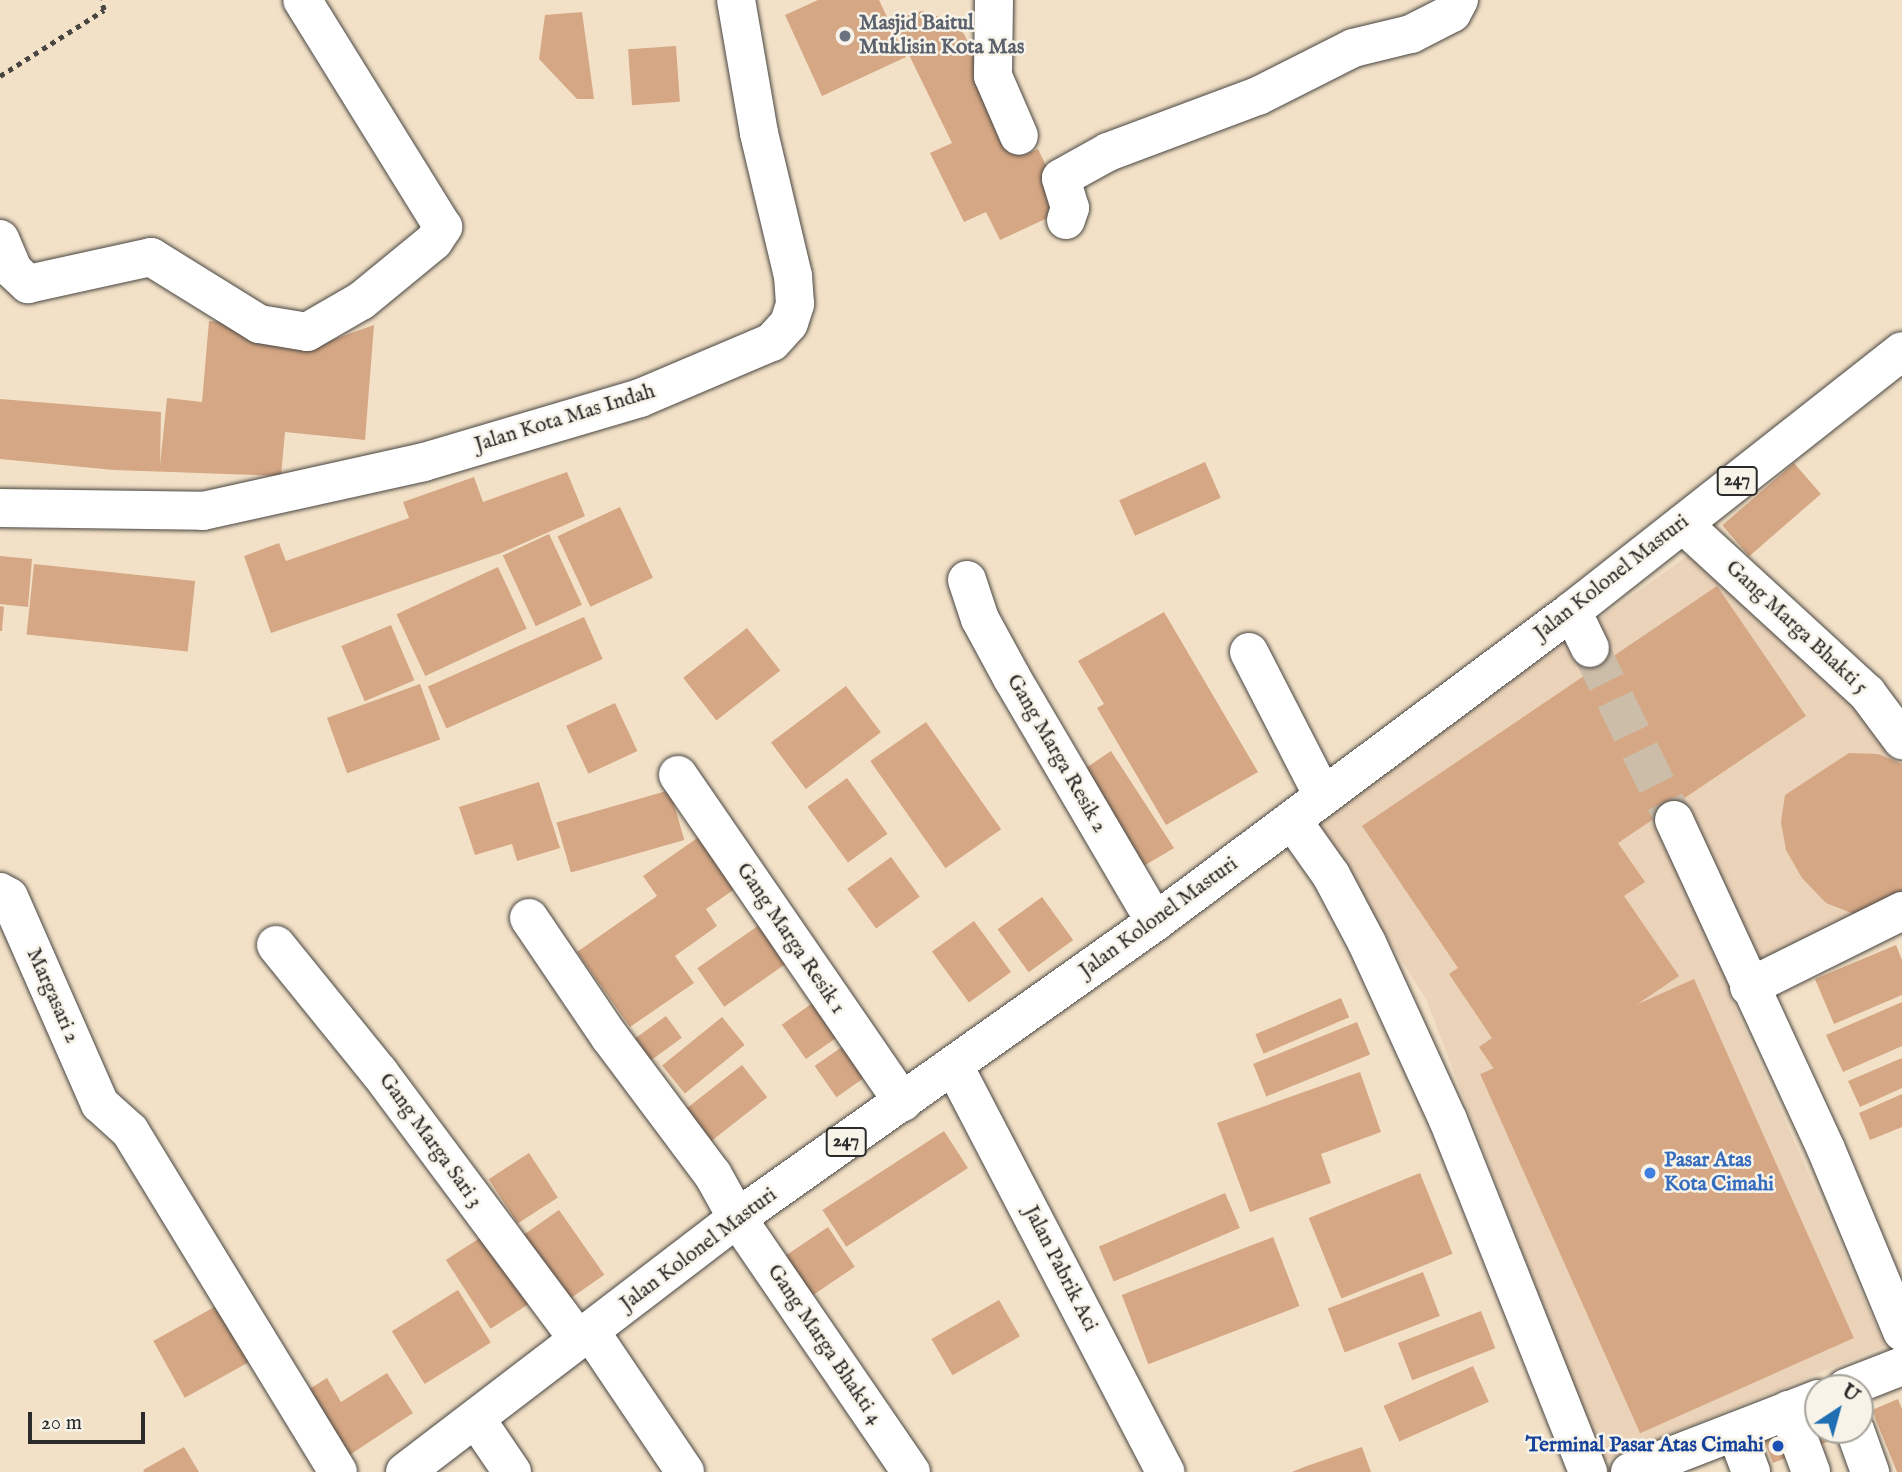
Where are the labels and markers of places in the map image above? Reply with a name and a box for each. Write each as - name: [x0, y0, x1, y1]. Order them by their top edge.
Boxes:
- place label: Masjid Baitul Muklisin Kota Mas: [859, 11, 1024, 61]
- marker: Masjid Baitul Muklisin Kota Mas: [837, 28, 853, 44]
- place label: Pasar Atas Kota Cimahi: [1664, 1148, 1774, 1198]
- marker: Pasar Atas Kota Cimahi: [1642, 1165, 1658, 1181]
- place label: Terminal Pasar Atas Cimahi: [1526, 1433, 1764, 1459]
- marker: Terminal Pasar Atas Cimahi: [1770, 1438, 1786, 1454]

